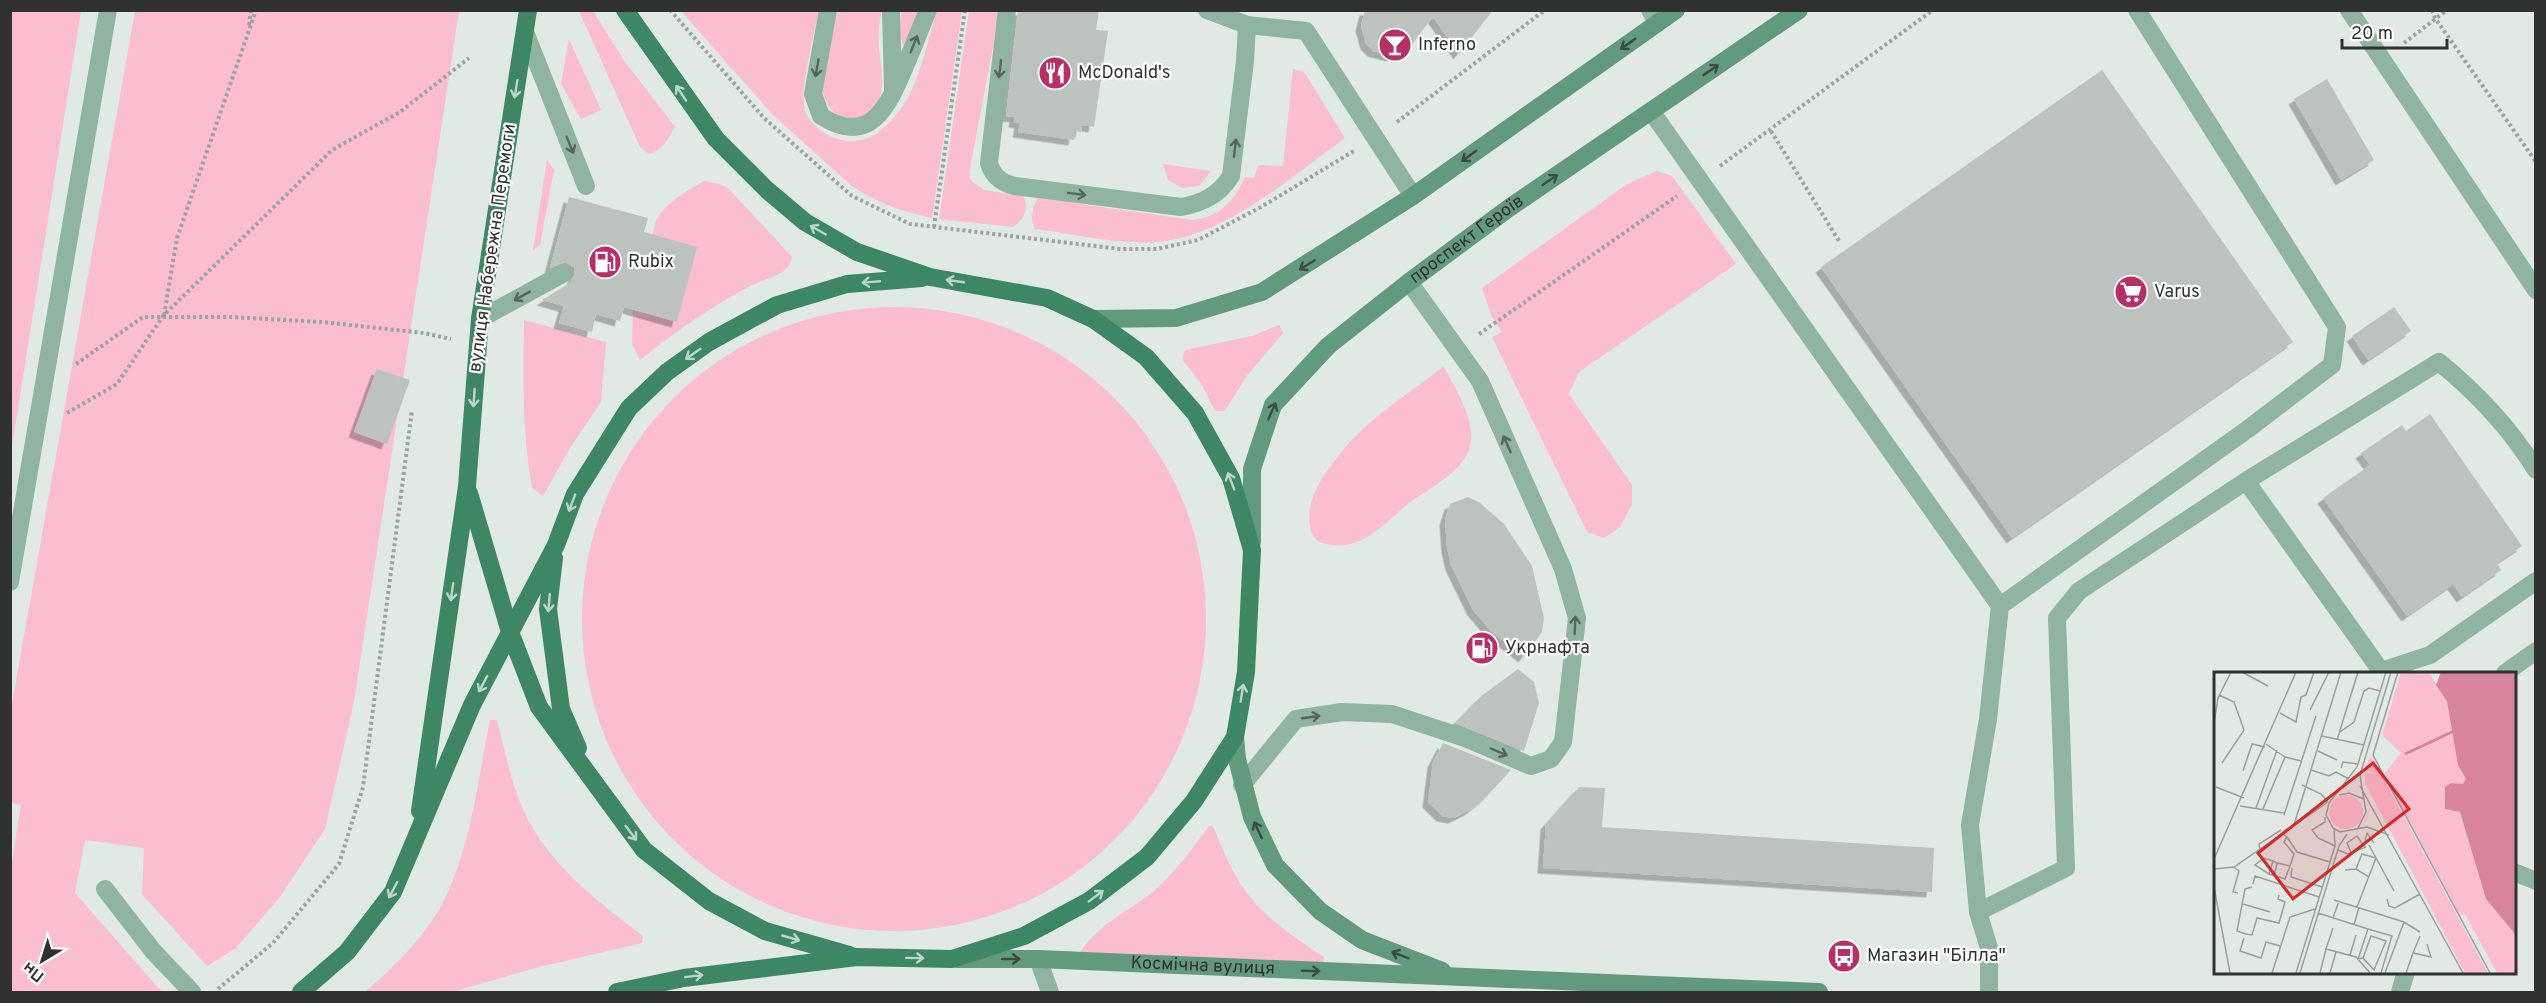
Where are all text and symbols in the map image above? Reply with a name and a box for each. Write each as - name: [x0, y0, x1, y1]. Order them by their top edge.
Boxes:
- scale bar: [2342, 12, 2447, 50]
- text: 20 m: [2351, 23, 2393, 46]
- bar icon: Inferno: [1377, 27, 1413, 63]
- place label: Inferno: [1418, 34, 1476, 57]
- one-way arrow: [909, 35, 920, 53]
- one-way arrow: [1621, 38, 1637, 50]
- restaurant icon: McDonald's: [1037, 55, 1073, 91]
- one-way arrow: [812, 58, 823, 77]
- one-way arrow: [994, 58, 1005, 78]
- place label: McDonald's: [1078, 62, 1170, 85]
- one-way arrow: [1702, 64, 1718, 76]
- one-way arrow: [510, 79, 521, 98]
- one-way arrow: [675, 85, 687, 102]
- street label: вулиця Набережна Перемоги: [464, 122, 522, 374]
- one-way arrow: [565, 135, 576, 153]
- one-way arrow: [1230, 139, 1241, 158]
- one-way arrow: [1461, 150, 1477, 162]
- one-way arrow: [1541, 174, 1557, 186]
- one-way arrow: [1067, 189, 1086, 200]
- street label: проспект Героїв: [1405, 190, 1528, 289]
- one-way arrow: [810, 223, 827, 235]
- fuel station icon: Rubix: [587, 244, 623, 280]
- place label: Rubix: [628, 251, 674, 274]
- one-way arrow: [1299, 259, 1316, 271]
- supermarket icon: Varus: [2113, 274, 2149, 310]
- one-way arrow: [946, 275, 966, 286]
- one-way arrow: [862, 277, 882, 288]
- place label: Varus: [2154, 281, 2200, 304]
- one-way arrow: [514, 290, 531, 302]
- one-way arrow: [685, 348, 701, 360]
- one-way arrow: [468, 388, 479, 408]
- one-way arrow: [1267, 402, 1278, 420]
- one-way arrow: [1501, 435, 1513, 453]
- one-way arrow: [1224, 472, 1235, 490]
- one-way arrow: [565, 493, 576, 512]
- one-way arrow: [446, 581, 457, 601]
- one-way arrow: [543, 592, 554, 612]
- one-way arrow: [1570, 616, 1581, 635]
- fuel station icon: Укрнафта: [1464, 630, 1500, 666]
- place label: Укрнафта: [1505, 637, 1590, 660]
- inset map: [2214, 672, 2516, 973]
- one-way arrow: [477, 674, 488, 692]
- one-way arrow: [1237, 684, 1248, 703]
- one-way arrow: [1300, 711, 1320, 722]
- one-way arrow: [1489, 747, 1507, 759]
- one-way arrow: [1252, 822, 1264, 840]
- one-way arrow: [625, 824, 637, 840]
- one-way arrow: [387, 880, 398, 898]
- one-way arrow: [1088, 890, 1104, 903]
- north arrow: [12, 931, 72, 991]
- one-way arrow: [781, 933, 800, 944]
- bus stop icon: Магазин "Білла": [1826, 938, 1862, 974]
- place label: Магазин "Білла": [1867, 945, 2006, 968]
- one-way arrow: [1391, 949, 1410, 960]
- street label: Космічна вулиця: [1130, 951, 1276, 981]
- one-way arrow: [905, 952, 925, 964]
- one-way arrow: [1000, 953, 1020, 965]
- text: Пн: [19, 957, 49, 986]
- one-way arrow: [1300, 965, 1320, 976]
- one-way arrow: [684, 971, 704, 982]

